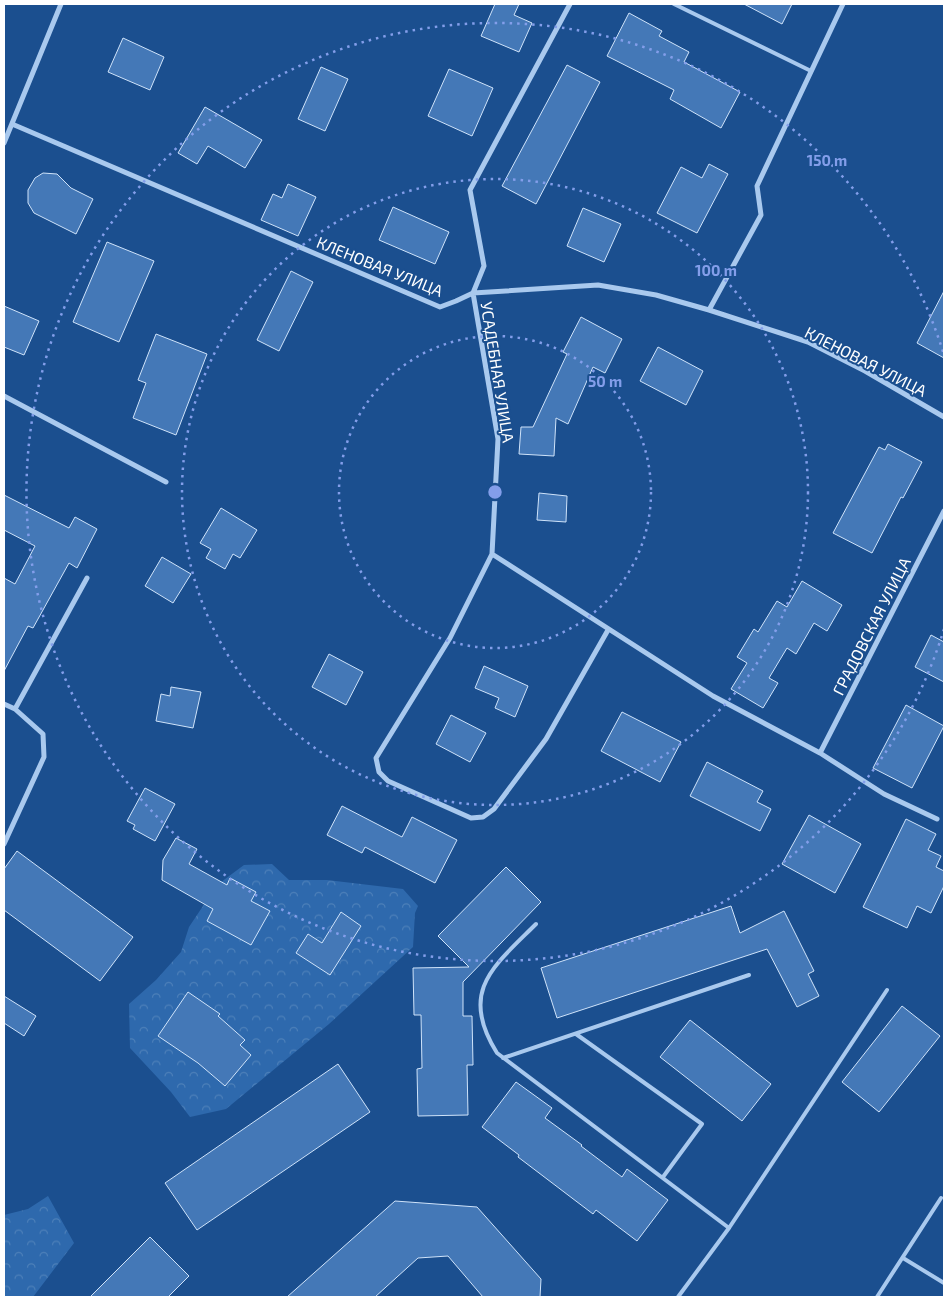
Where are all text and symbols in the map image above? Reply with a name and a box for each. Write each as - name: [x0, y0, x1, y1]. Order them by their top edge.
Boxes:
- text: 150 m: [807, 151, 847, 169]
- street label: КЛЕНОВАЯ УЛИЦА: [314, 232, 446, 300]
- text: 100 m: [695, 261, 737, 279]
- street label: УСАДЕБНАЯ УЛИЦА: [477, 300, 519, 444]
- street label: КЛЕНОВАЯ УЛИЦА: [802, 322, 930, 400]
- text: 50 m: [588, 372, 622, 390]
- centre of rings: [486, 483, 504, 501]
- street label: ГРАДОВСКАЯ УЛИЦА: [828, 554, 914, 698]

